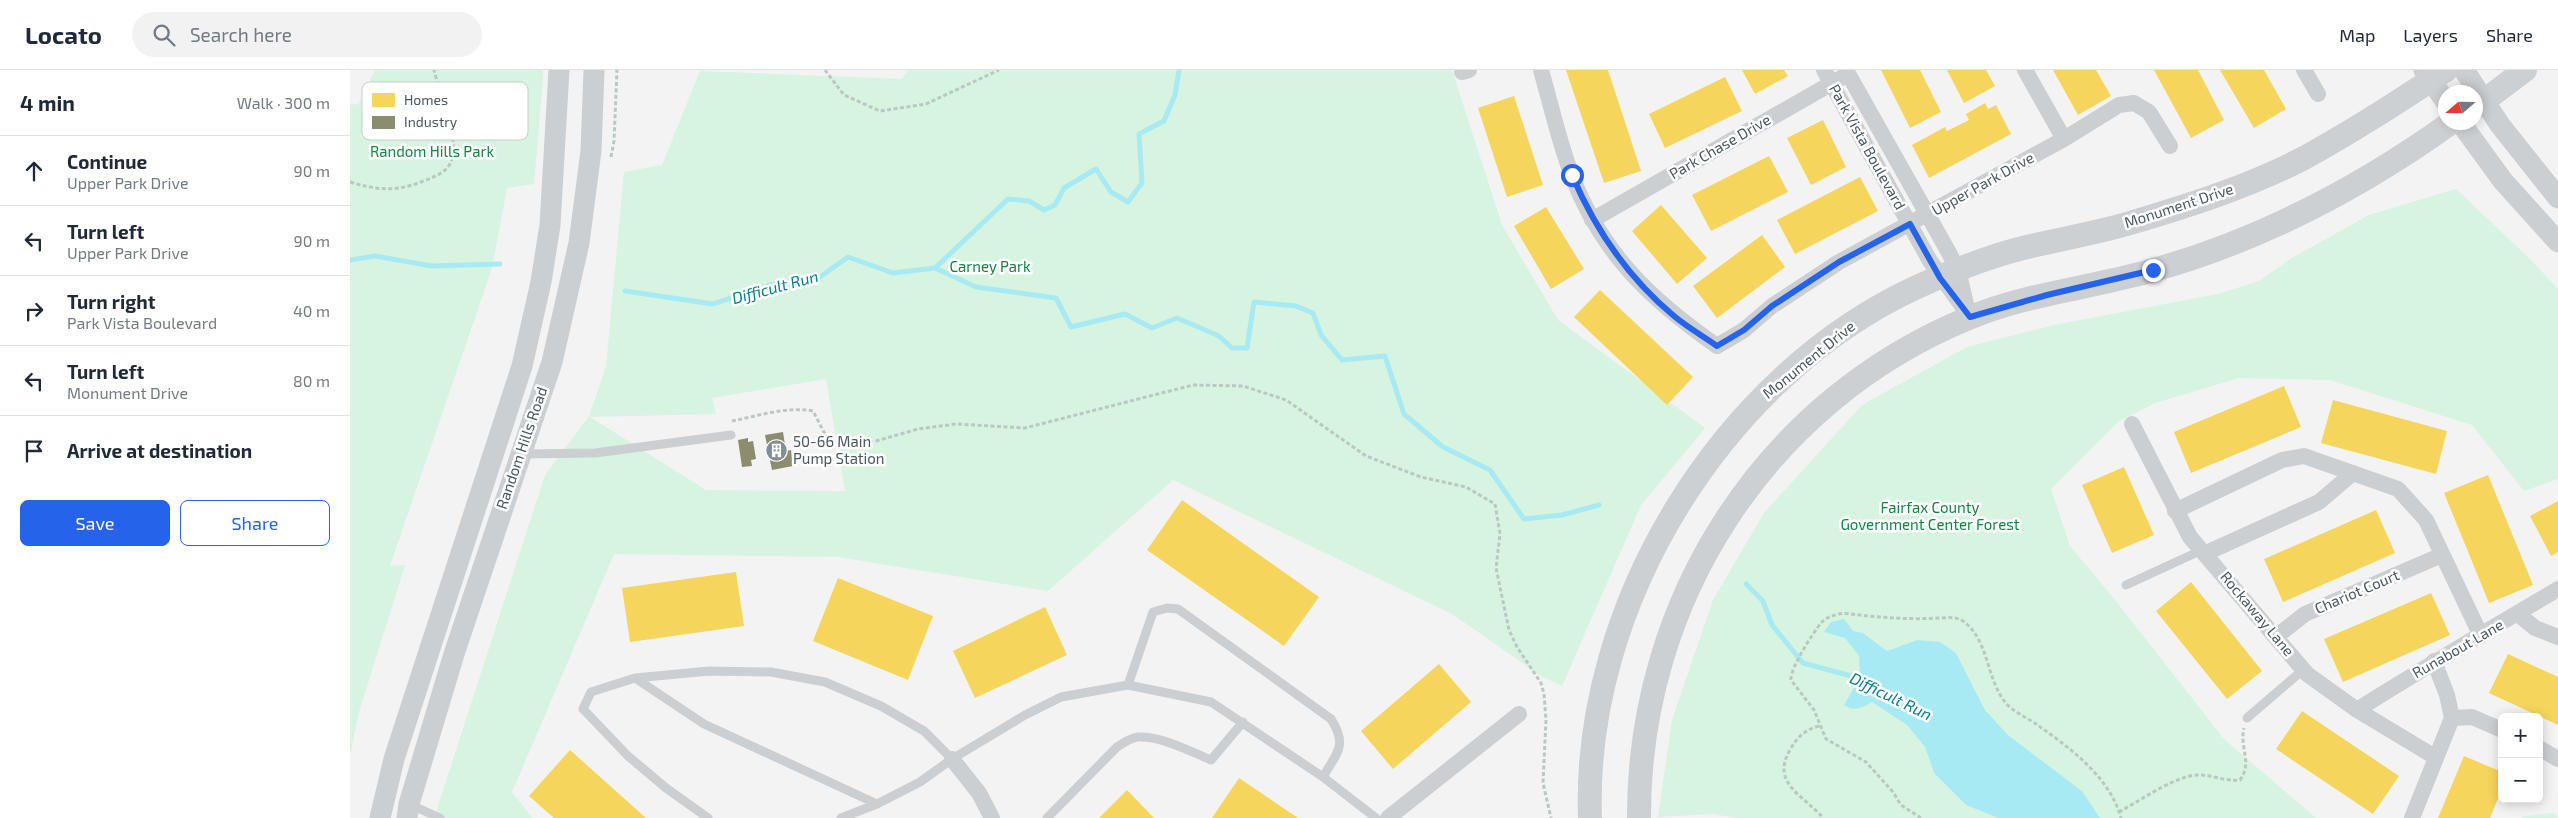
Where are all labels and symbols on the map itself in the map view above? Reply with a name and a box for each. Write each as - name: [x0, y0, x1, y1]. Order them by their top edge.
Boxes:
- street label: Park Vista Boulevard: [1826, 81, 1910, 212]
- legend: [362, 82, 528, 140]
- north arrow: [2438, 85, 2483, 130]
- text: Homes: [404, 91, 448, 108]
- street label: Park Chase Drive: [1666, 110, 1773, 182]
- text: Industry: [404, 113, 458, 130]
- park label: Random Hills Park: [370, 142, 494, 160]
- street label: Upper Park Drive: [1928, 148, 2037, 219]
- route start: [1561, 164, 1584, 187]
- street label: Monument Drive: [2122, 179, 2235, 231]
- park label: Carney Park: [949, 257, 1031, 275]
- route end: [2142, 259, 2165, 282]
- water label: Difficult Run: [730, 266, 820, 307]
- street label: Monument Drive: [1759, 317, 1858, 402]
- street label: Random Hills Road: [492, 384, 550, 511]
- place label: 50-66 Main Pump Station: [793, 432, 885, 467]
- building icon: 50-66 Main Pump Station: [765, 439, 789, 463]
- park label: Fairfax County Government Center Forest: [1840, 498, 2020, 533]
- street label: Chariot Court: [2312, 565, 2402, 617]
- street label: Rockaway Lane: [2217, 567, 2298, 659]
- street label: Runabout Lane: [2409, 615, 2506, 681]
- water label: Difficult Run: [1847, 668, 1935, 724]

